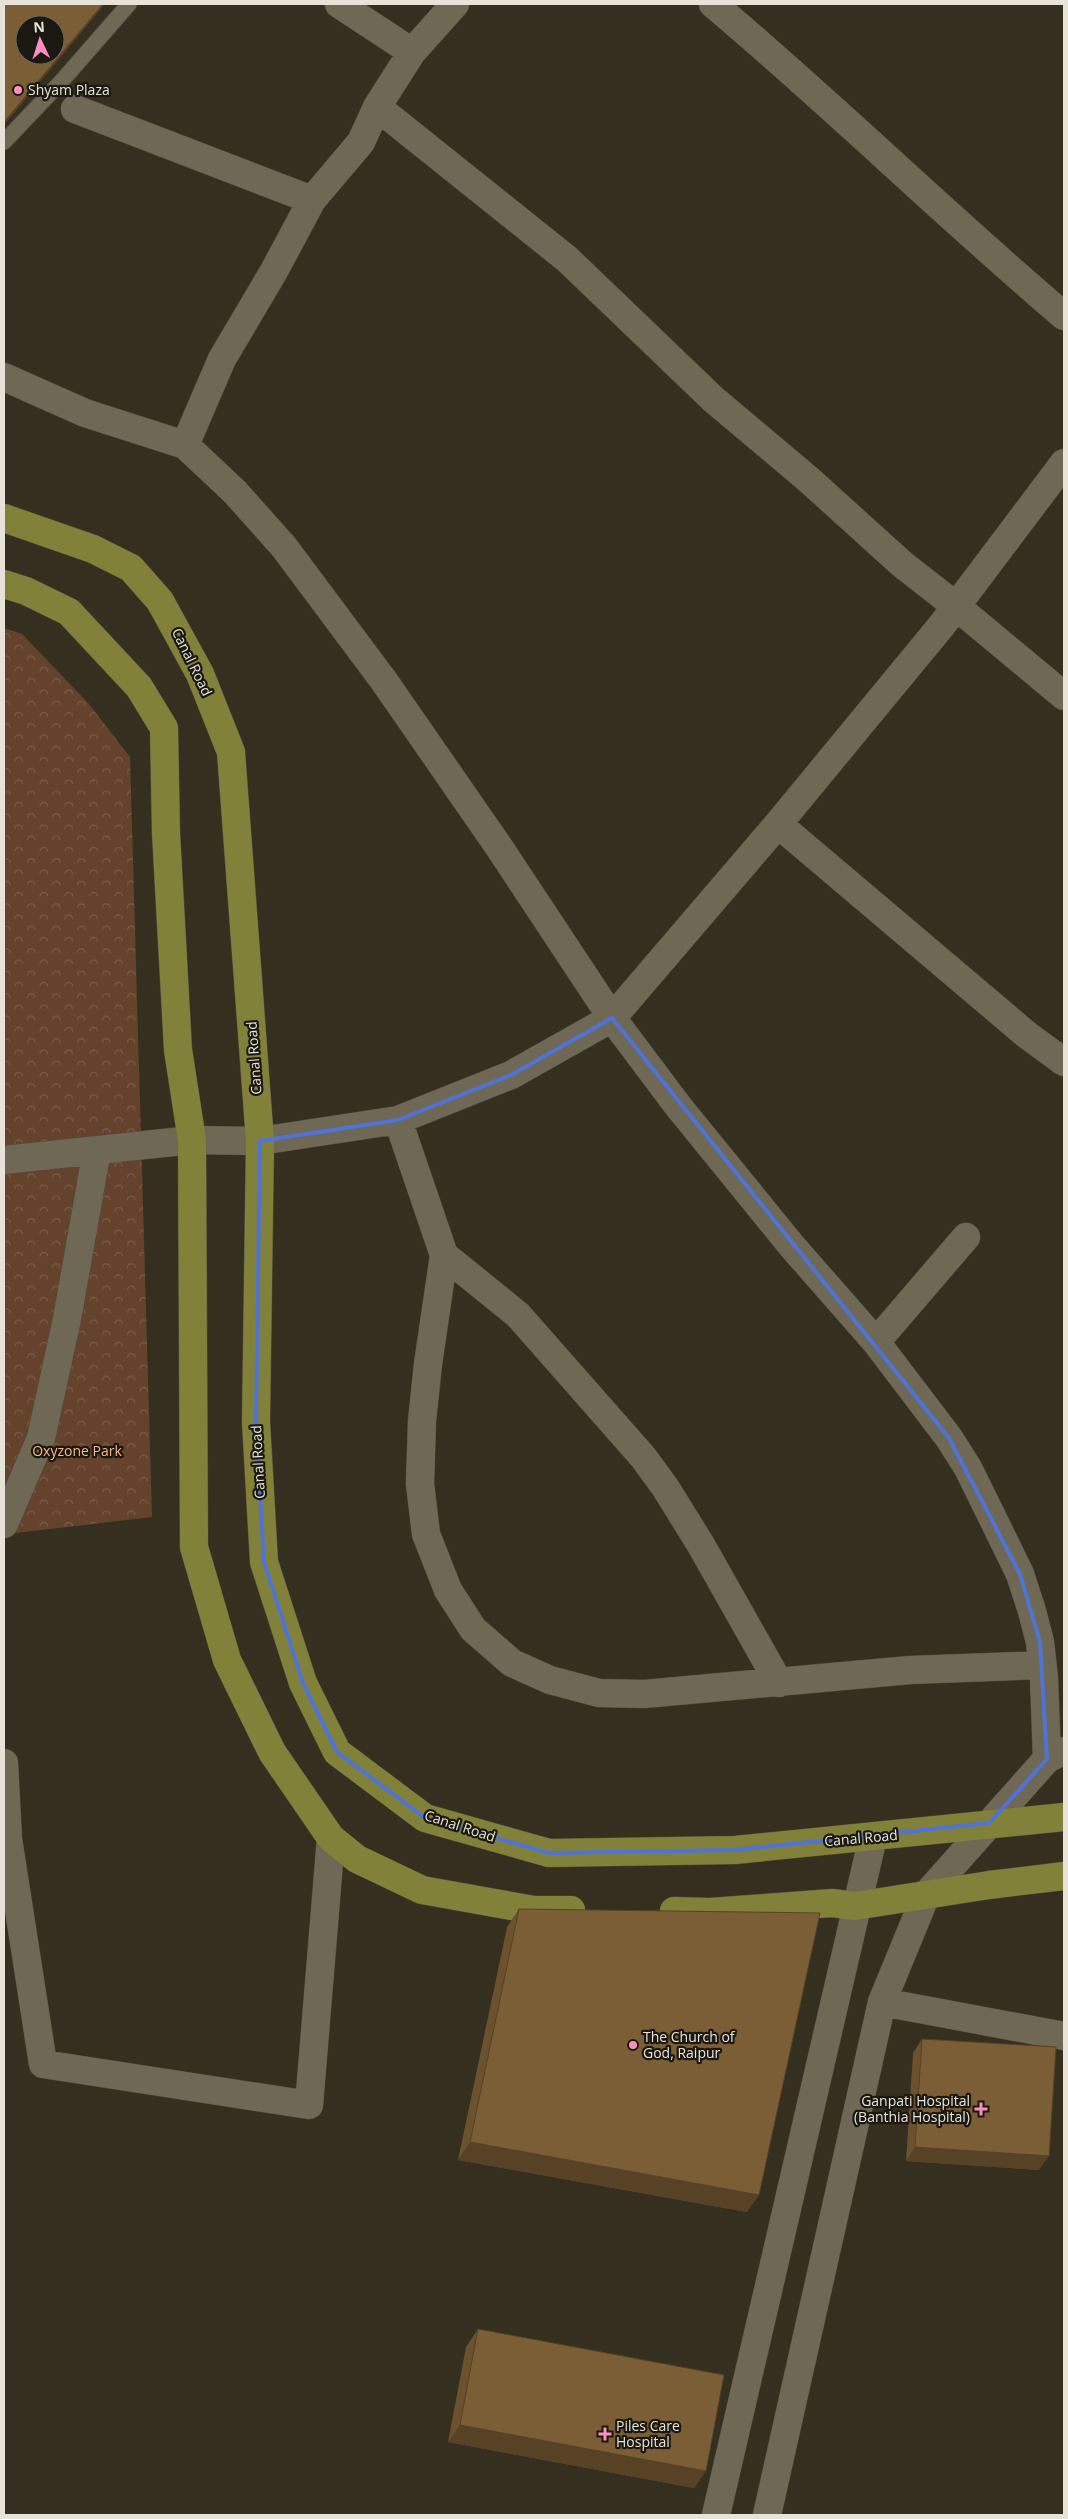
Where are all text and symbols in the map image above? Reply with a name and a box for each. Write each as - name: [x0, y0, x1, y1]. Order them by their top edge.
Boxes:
- north arrow: [15, 15, 65, 65]
- text: N: [33, 17, 45, 36]
- place label: Shyam Plaza: [28, 80, 110, 99]
- marker: Shyam Plaza: [12, 84, 24, 96]
- street label: Canal Road: [168, 625, 217, 699]
- street label: Canal Road: [241, 1021, 266, 1095]
- street label: Canal Road: [246, 1425, 269, 1499]
- park label: Oxyzone Park: [32, 1441, 122, 1460]
- street label: Canal Road: [422, 1805, 498, 1846]
- street label: Canal Road: [823, 1825, 898, 1850]
- place label: The Church of God, Raipur: [643, 2027, 736, 2062]
- marker: The Church of God, Raipur: [627, 2039, 639, 2051]
- place label: Ganpati Hospital (Banthia Hospital): [854, 2091, 970, 2126]
- marker: Ganpati Hospital (Banthia Hospital): [974, 2102, 988, 2116]
- place label: Piles Care Hospital: [616, 2416, 680, 2451]
- marker: Piles Care Hospital: [598, 2427, 612, 2441]

